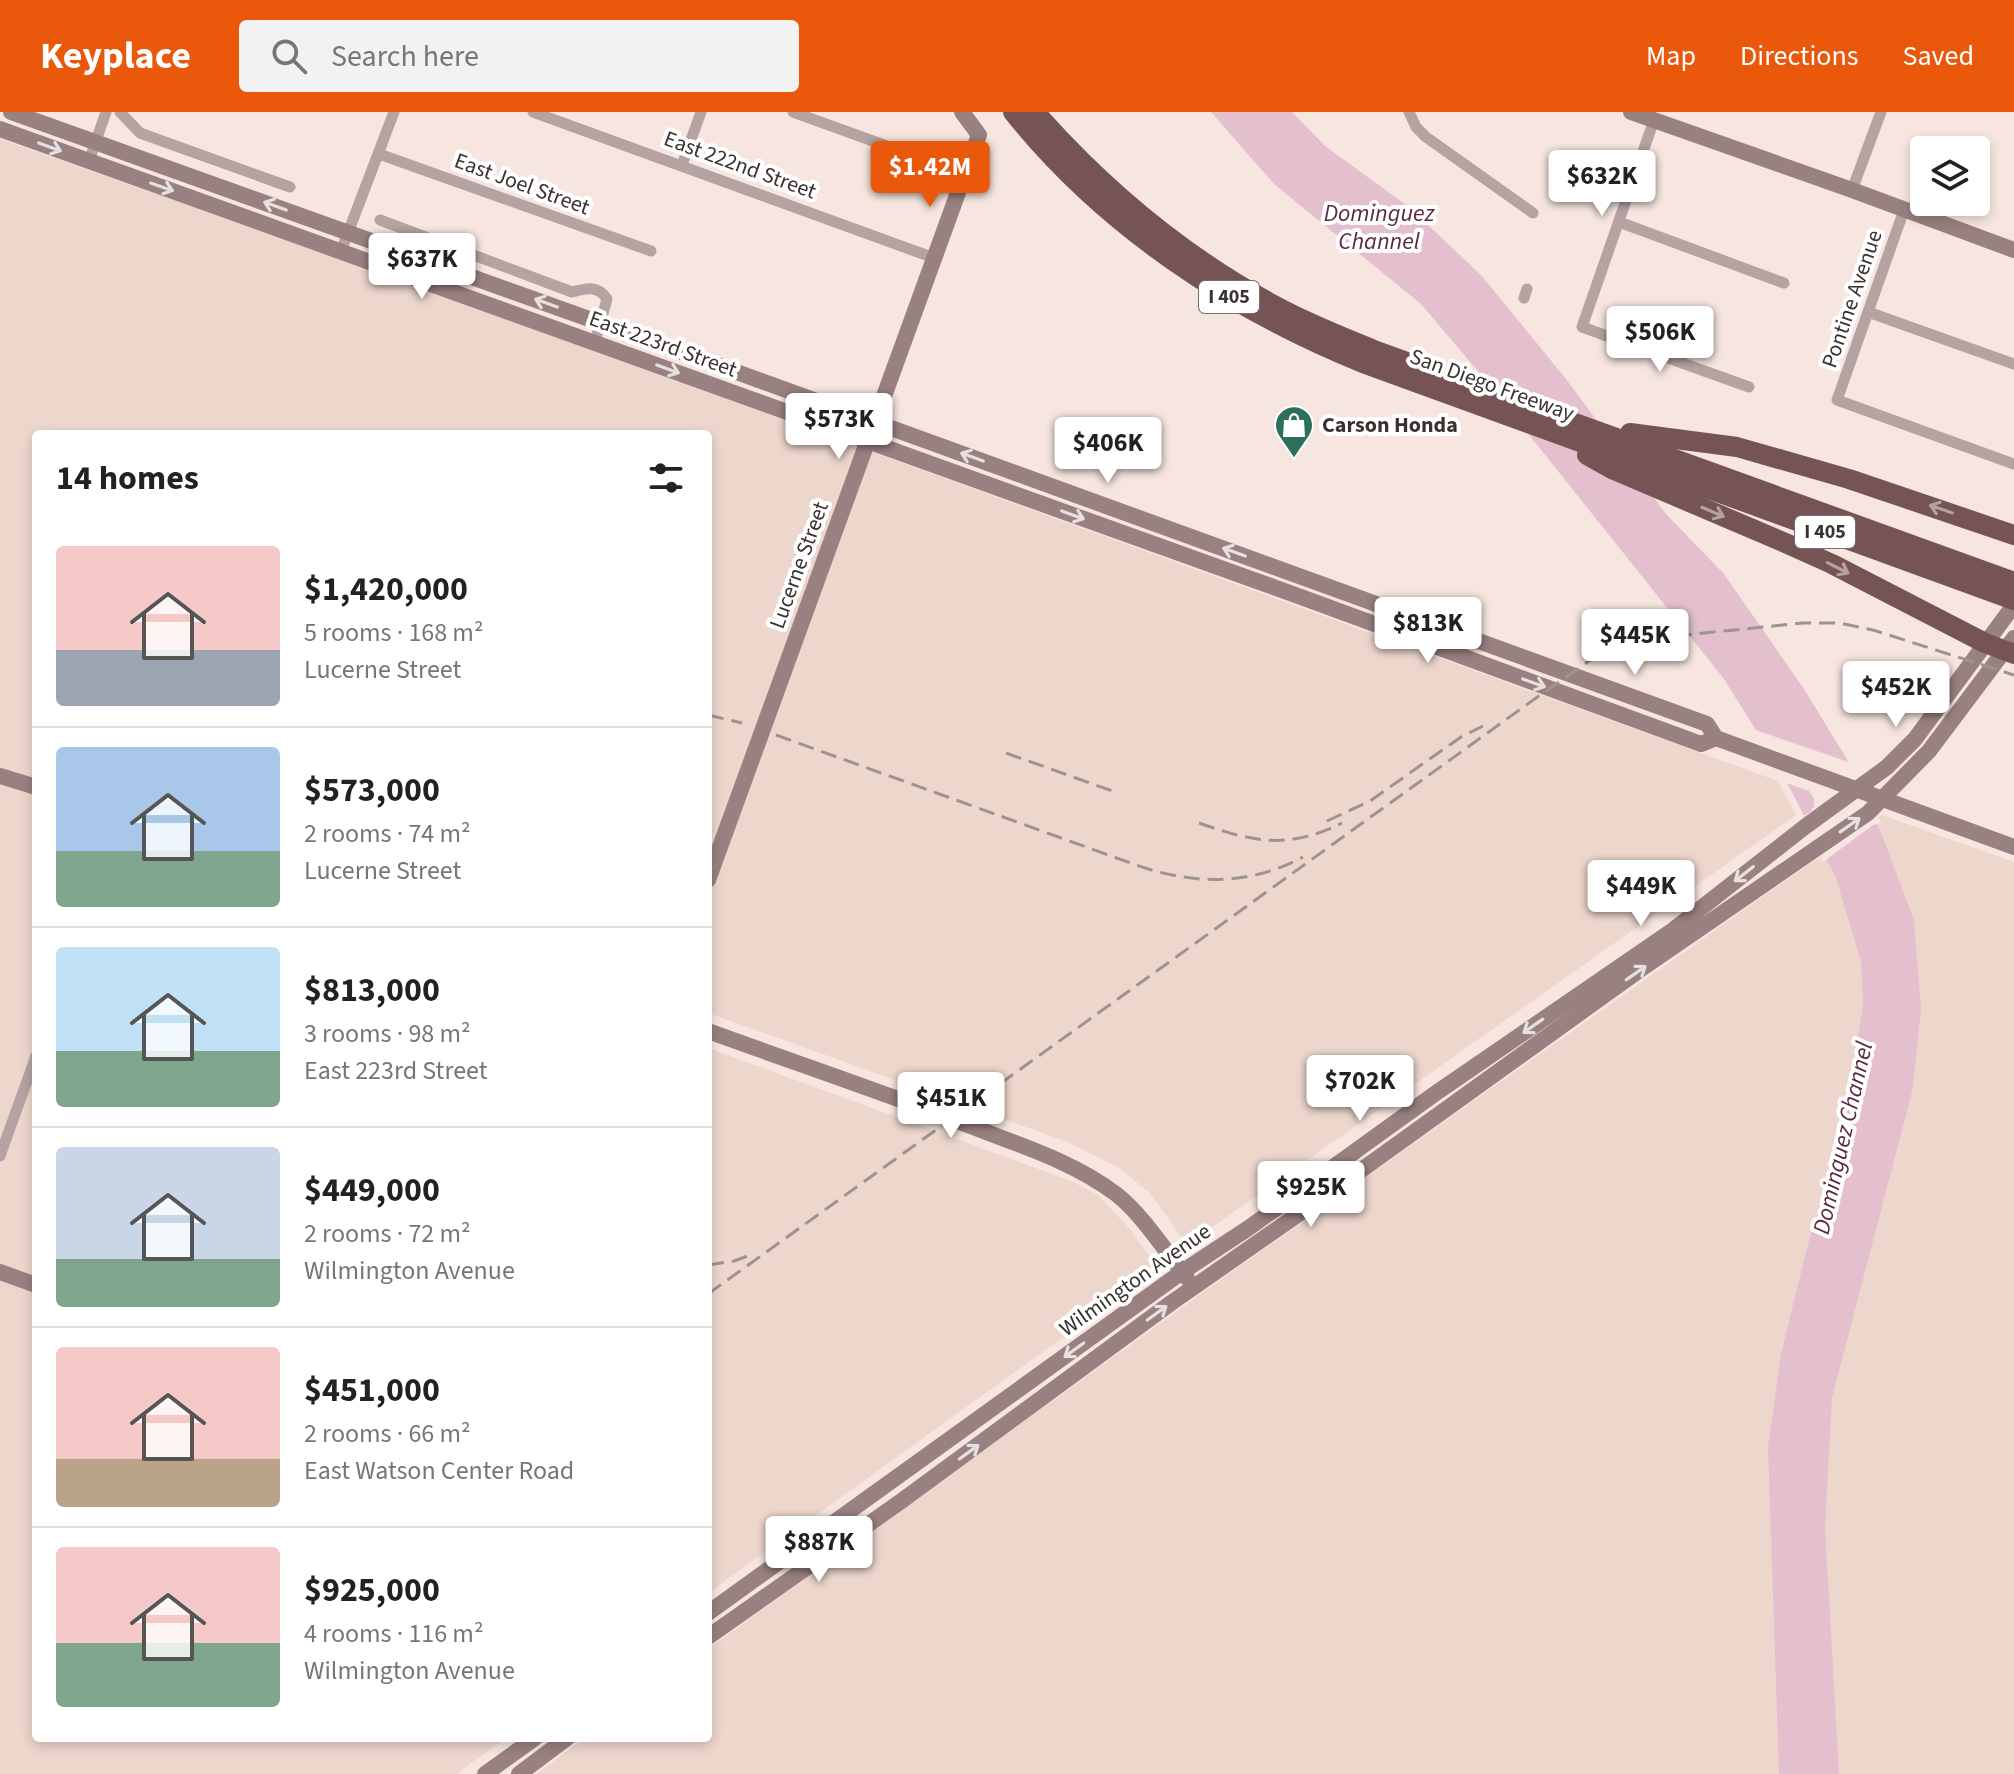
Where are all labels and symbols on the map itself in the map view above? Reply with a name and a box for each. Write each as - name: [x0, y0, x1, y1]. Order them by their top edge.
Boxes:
- street label: East 222nd Street: [659, 123, 821, 208]
- one-way arrow: [37, 141, 62, 155]
- pin: $1.42M: [865, 141, 995, 209]
- street label: East Joel Street: [450, 145, 595, 223]
- pin: $632K: [1546, 150, 1658, 218]
- one-way arrow: [149, 181, 174, 196]
- water label: Dominguez Channel: [1324, 196, 1435, 259]
- one-way arrow: [263, 198, 288, 212]
- street label: Pontine Avenue: [1813, 226, 1891, 372]
- pin: $637K: [366, 233, 478, 301]
- road number: I 405: [1199, 281, 1259, 313]
- one-way arrow: [534, 295, 559, 310]
- street label: East 223rd Street: [585, 302, 742, 386]
- pin: $506K: [1604, 306, 1716, 374]
- street label: San Diego Freeway: [1405, 340, 1579, 430]
- one-way arrow: [656, 363, 680, 377]
- pin: $573K: [783, 393, 895, 461]
- shop icon: Carson Honda: [1273, 404, 1315, 459]
- place label: Carson Honda: [1322, 409, 1458, 441]
- pin: $406K: [1052, 417, 1164, 485]
- one-way arrow: [960, 449, 985, 463]
- street label: Lucerne Street: [761, 497, 837, 633]
- one-way arrow: [1928, 501, 1953, 516]
- one-way arrow: [1700, 505, 1725, 520]
- one-way arrow: [1060, 508, 1085, 523]
- road number: I 405: [1795, 516, 1855, 548]
- one-way arrow: [1222, 543, 1247, 558]
- one-way arrow: [1826, 560, 1850, 576]
- pin: $813K: [1372, 597, 1484, 665]
- pin: $445K: [1579, 609, 1691, 677]
- pin: $452K: [1840, 661, 1952, 729]
- one-way arrow: [1522, 677, 1546, 691]
- one-way arrow: [1839, 817, 1860, 834]
- pin: $449K: [1585, 860, 1697, 928]
- one-way arrow: [1734, 866, 1755, 883]
- one-way arrow: [1624, 965, 1646, 981]
- one-way arrow: [1523, 1018, 1545, 1034]
- water label: Dominguez Channel: [1804, 1038, 1882, 1238]
- pin: $702K: [1304, 1055, 1416, 1123]
- pin: $451K: [895, 1072, 1007, 1140]
- pin: $925K: [1255, 1161, 1367, 1229]
- street label: Wilmington Avenue: [1053, 1216, 1217, 1344]
- one-way arrow: [1146, 1305, 1167, 1322]
- one-way arrow: [1063, 1342, 1085, 1359]
- one-way arrow: [957, 1443, 979, 1460]
- pin: $887K: [763, 1516, 875, 1584]

